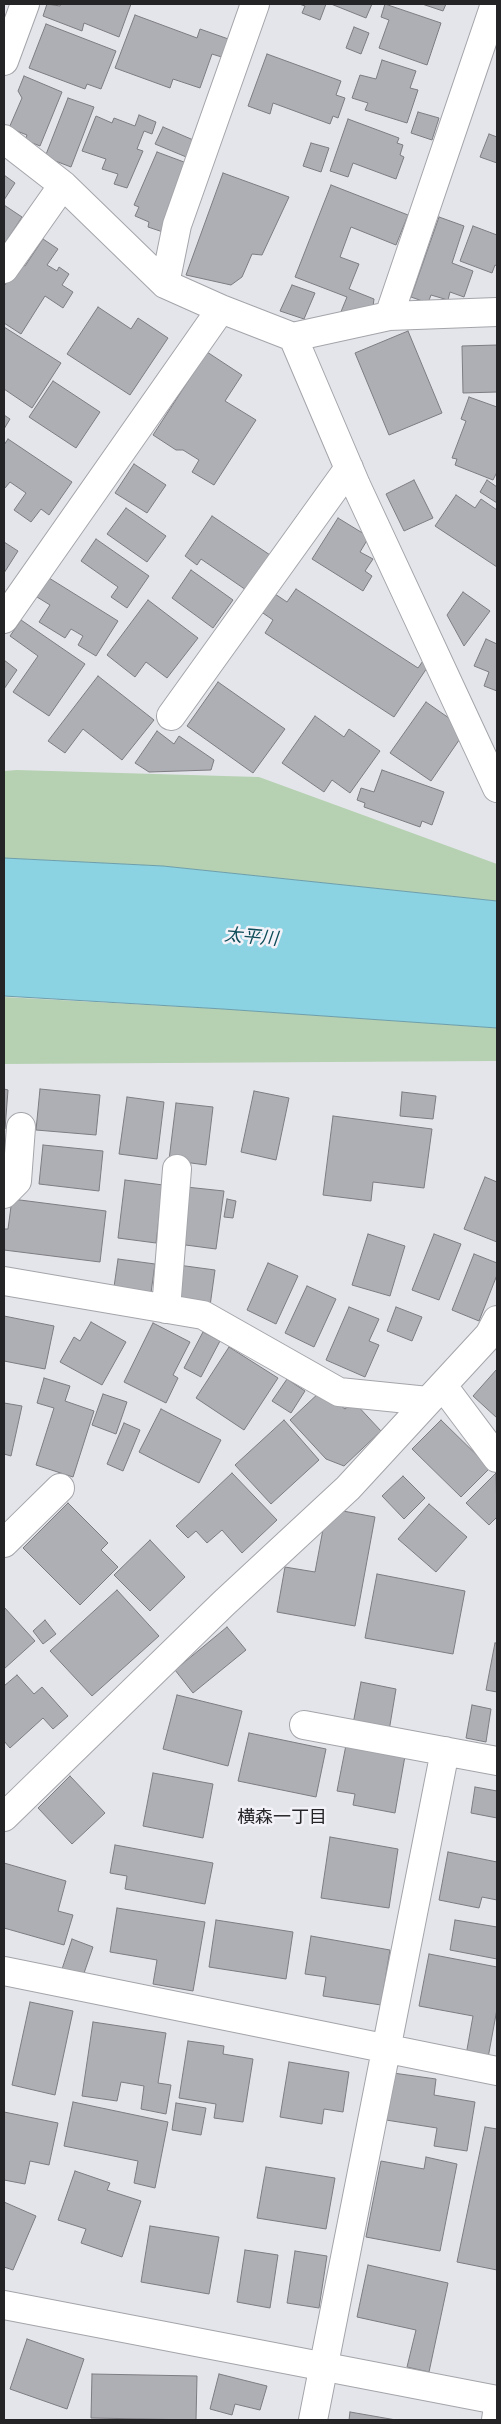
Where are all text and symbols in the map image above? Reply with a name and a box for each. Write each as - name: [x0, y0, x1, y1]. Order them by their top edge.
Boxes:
- water label: 太平川: [223, 925, 279, 951]
- district label: 横森一丁目: [237, 1807, 327, 1829]

